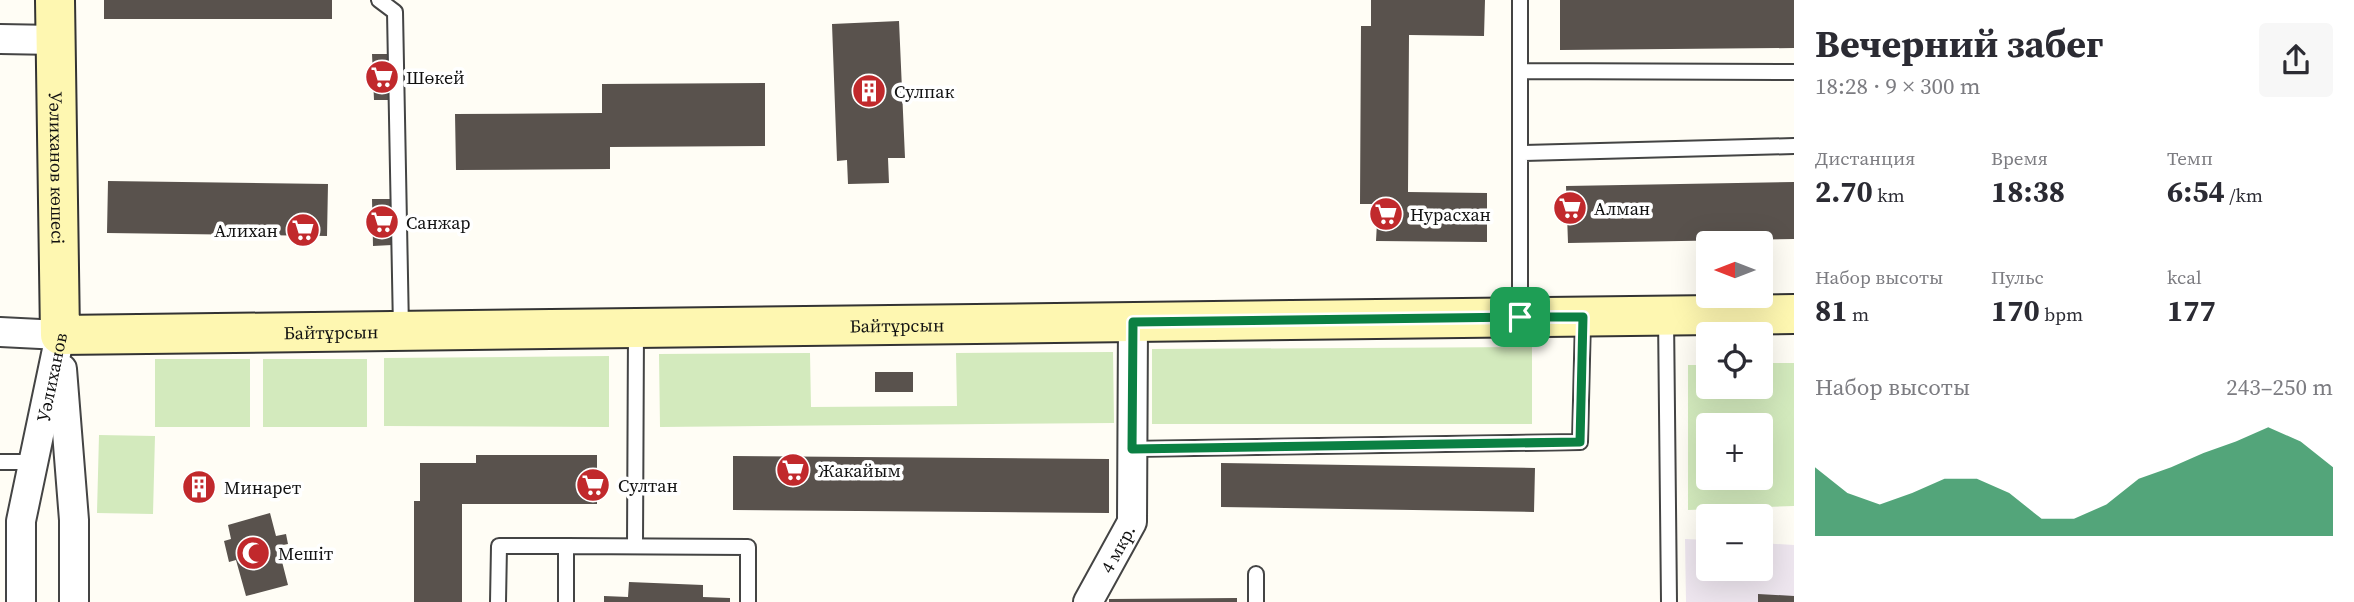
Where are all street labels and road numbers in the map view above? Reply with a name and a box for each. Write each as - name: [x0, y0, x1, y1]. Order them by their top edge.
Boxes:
- street label: Уәлиханов көшесі: [44, 91, 71, 245]
- street label: Байтұрсын: [849, 312, 944, 338]
- street label: Байтұрсын: [283, 319, 378, 345]
- street label: Уәлиханов: [30, 330, 73, 424]
- street label: 4 мкр.: [1094, 520, 1141, 577]

